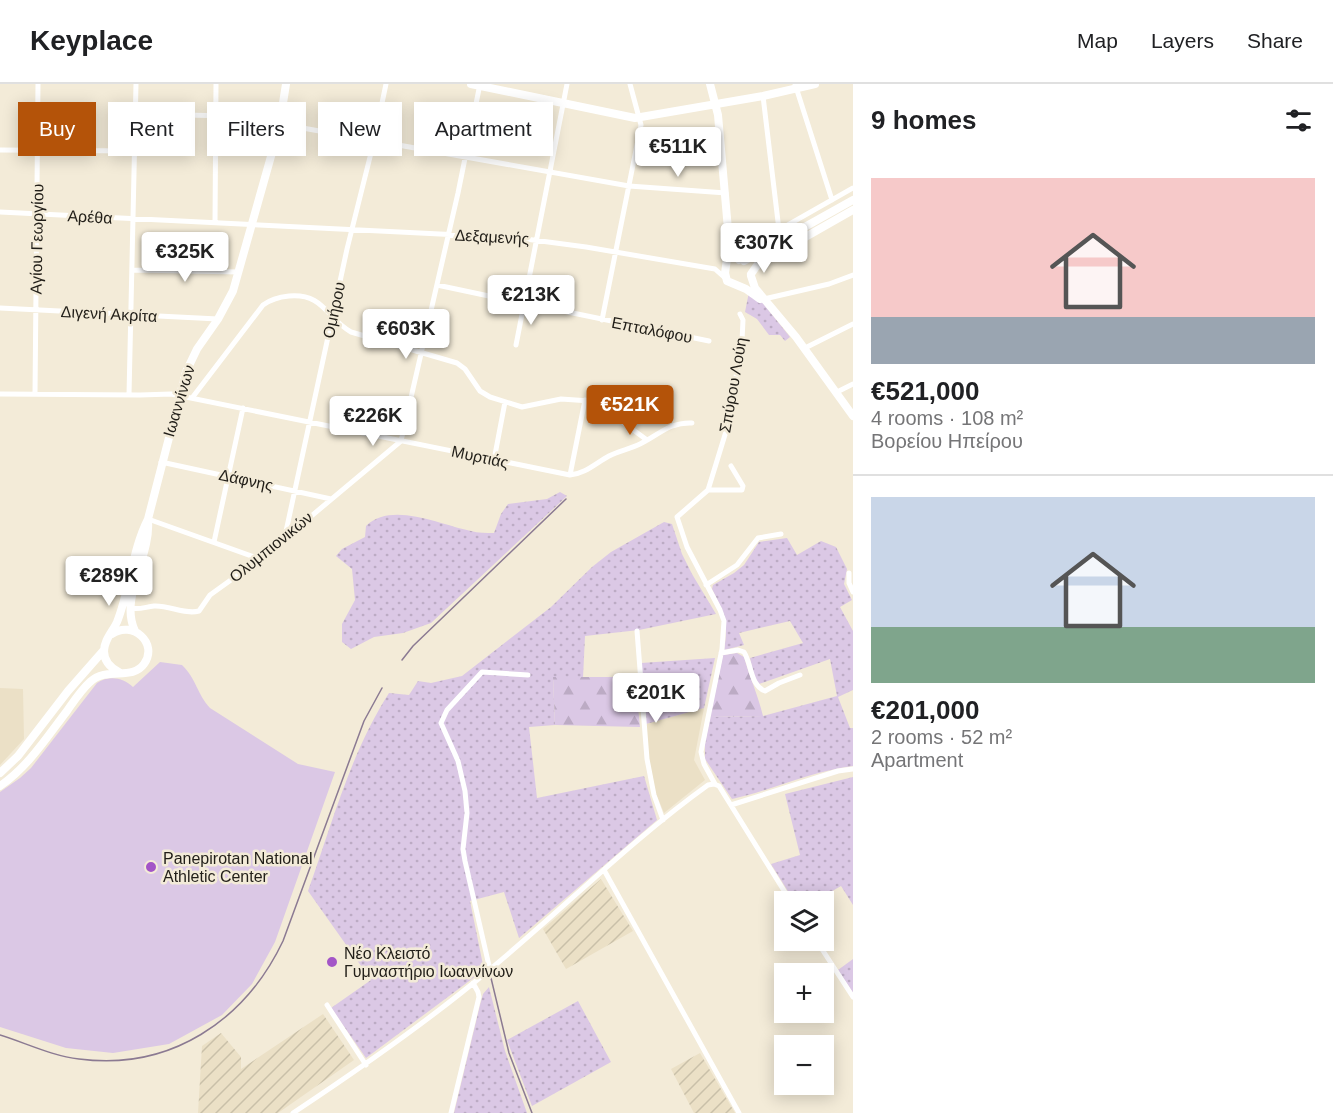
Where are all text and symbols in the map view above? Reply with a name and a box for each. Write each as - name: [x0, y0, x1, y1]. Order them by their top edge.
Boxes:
- text: Keyplace: [30, 25, 153, 56]
- text: Map: [1077, 29, 1118, 52]
- text: Layers: [1151, 29, 1214, 52]
- text: Share: [1247, 29, 1303, 52]
- chip: Buy: [18, 102, 96, 156]
- chip: Rent: [108, 102, 195, 156]
- chip: Filters: [207, 102, 306, 156]
- chip: New: [318, 102, 402, 156]
- chip: Apartment: [414, 102, 553, 156]
- icon: filters: [1282, 104, 1315, 137]
- text: 9 homes: [871, 105, 977, 135]
- pin: €511K: [636, 127, 720, 178]
- text: €511K: [649, 135, 707, 157]
- street label: Αγίου Γεωργίου: [28, 183, 46, 295]
- street label: Αρέθα: [67, 207, 113, 227]
- icon: home: [1039, 217, 1147, 325]
- pin: €307K: [722, 223, 806, 274]
- street label: Δεξαμενής: [454, 227, 530, 248]
- text: €307K: [735, 231, 793, 253]
- pin: €325K: [143, 232, 227, 283]
- text: €325K: [156, 240, 214, 262]
- pin: €213K: [489, 275, 573, 326]
- street label: Ομήρου: [320, 280, 348, 340]
- text: €213K: [502, 283, 560, 305]
- street label: Διγενή Ακρίτα: [60, 303, 158, 325]
- pin: €603K: [364, 309, 448, 360]
- street label: Επταλόφου: [610, 314, 694, 346]
- text: €603K: [377, 317, 435, 339]
- street label: Σπύρου Λούη: [716, 336, 750, 434]
- street label: Ιωαννίνων: [160, 363, 198, 439]
- text: €521,000: [871, 376, 979, 406]
- pin: €521K: [588, 385, 672, 436]
- text: €521K: [601, 393, 659, 415]
- pin: €226K: [331, 396, 415, 447]
- text: €226K: [344, 404, 402, 426]
- text: 4 rooms · 108 m²: [871, 407, 1023, 429]
- text: Βορείου Ηπείρου: [871, 430, 1023, 452]
- street label: Μυρτιάς: [450, 443, 510, 471]
- street label: Δάφνης: [217, 466, 275, 494]
- street label: Ολυμπιονικών: [226, 508, 316, 586]
- icon: home: [1039, 536, 1147, 644]
- pin: €289K: [67, 556, 151, 607]
- text: €289K: [80, 564, 138, 586]
- pin: €201K: [614, 673, 698, 724]
- text: €201K: [627, 681, 685, 703]
- text: €201,000: [871, 695, 979, 725]
- text: 2 rooms · 52 m²: [871, 726, 1012, 748]
- text: Apartment: [871, 749, 963, 771]
- place label: Panepirotan National Athletic Center: [163, 850, 312, 885]
- marker: Panepirotan National Athletic Center: [144, 860, 158, 874]
- map controls: [774, 891, 834, 1095]
- button: layers: [774, 891, 834, 951]
- place label: Νέο Κλειστό Γυμναστήριο Ιωαννίνων: [344, 945, 513, 980]
- marker: Νέο Κλειστό Γυμναστήριο Ιωαννίνων: [325, 955, 339, 969]
- button: +: [774, 963, 834, 1023]
- button: −: [774, 1035, 834, 1095]

